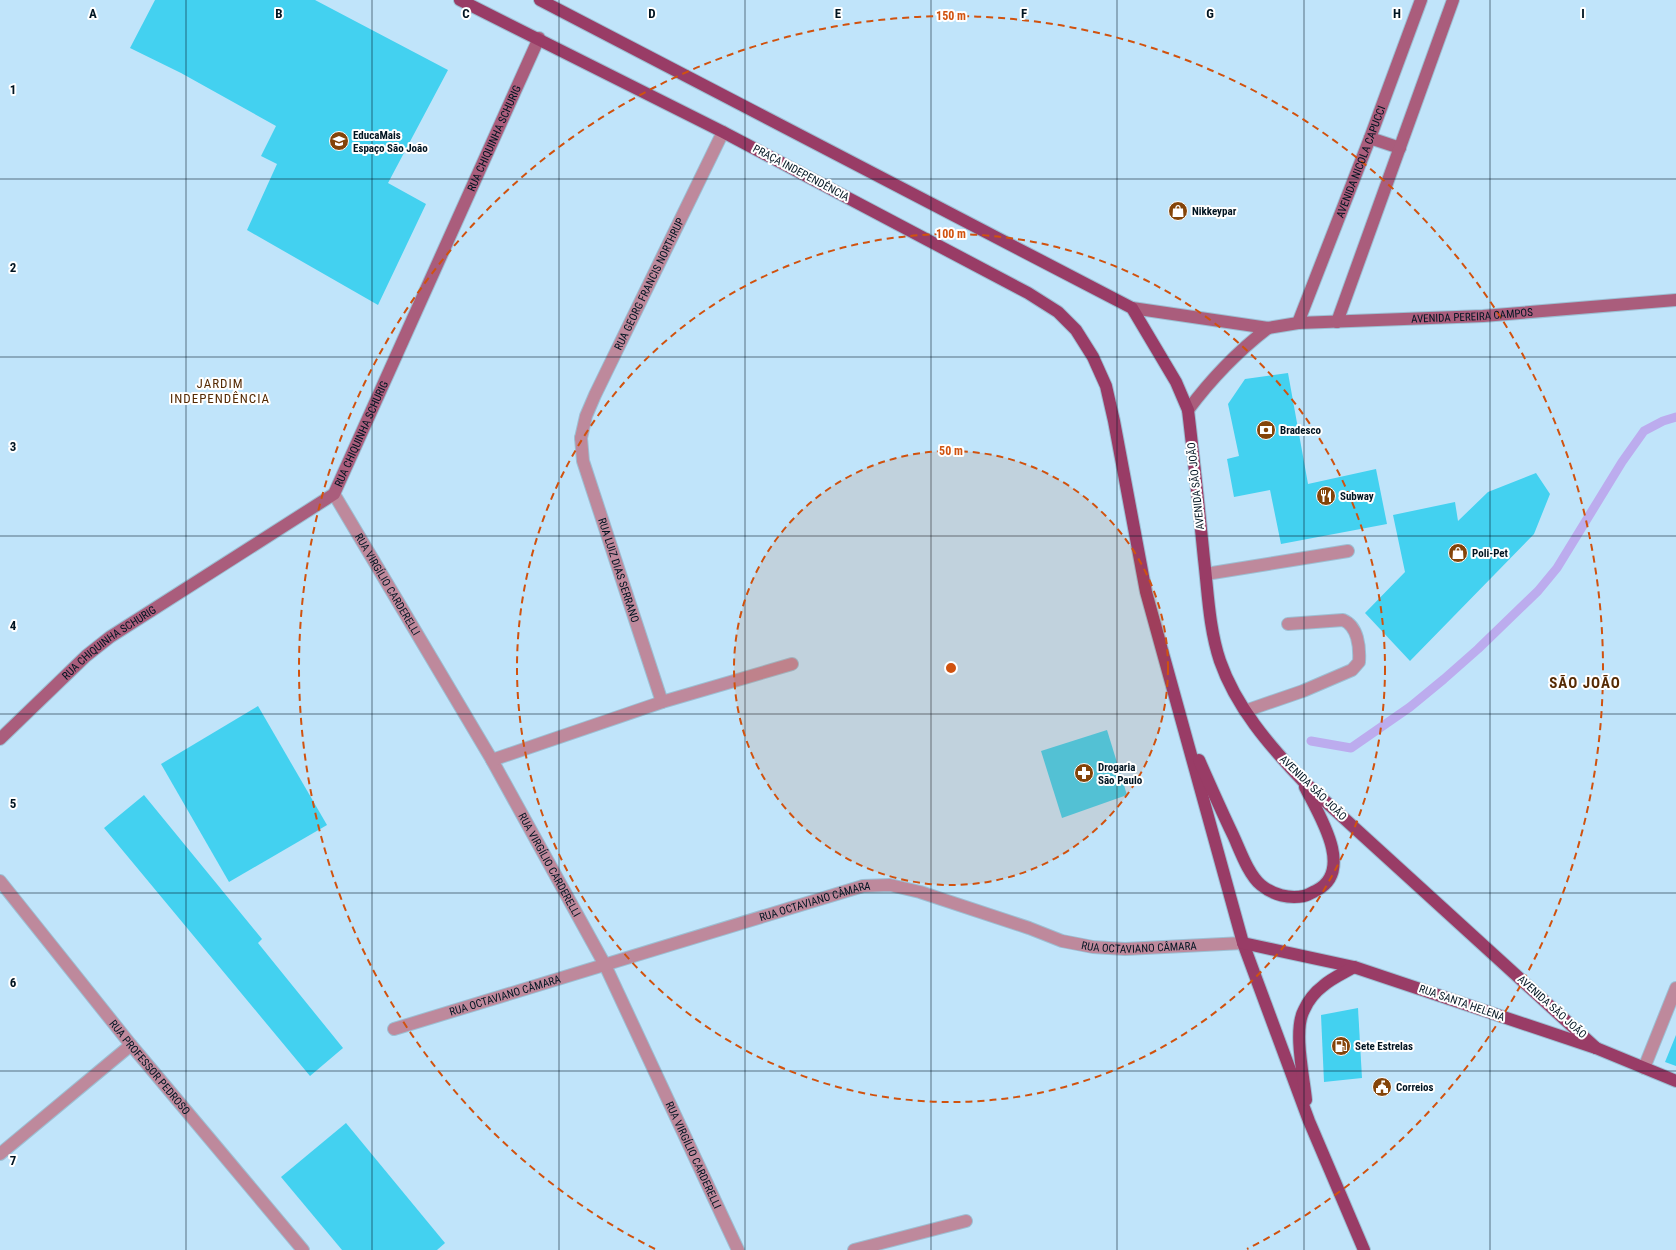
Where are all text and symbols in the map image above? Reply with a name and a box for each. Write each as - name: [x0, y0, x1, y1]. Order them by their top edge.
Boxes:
- text: A: [89, 6, 97, 21]
- text: B: [275, 6, 283, 21]
- text: C: [462, 6, 470, 21]
- text: D: [648, 6, 656, 21]
- text: E: [835, 6, 842, 21]
- text: F: [1021, 6, 1027, 21]
- text: G: [1206, 6, 1214, 21]
- text: H: [1393, 6, 1401, 21]
- text: I: [1581, 6, 1585, 21]
- text: 150 m: [936, 9, 966, 23]
- text: 1: [10, 82, 16, 97]
- street label: RUA CHIQUINHA SCHURIG: [464, 83, 523, 193]
- street label: AVENIDA NICOLA CAPUCCI: [1333, 104, 1388, 220]
- place label: EducaMais Espaço São João: [353, 129, 428, 155]
- school or university icon: EducaMais Espaço São João: [328, 130, 350, 152]
- street label: PRAÇA INDEPENDÊNCIA: [751, 142, 852, 204]
- shop icon: Nikkeypar: [1167, 200, 1189, 222]
- place label: Nikkeypar: [1192, 205, 1237, 218]
- street label: RUA GEORG FRANCIS NORTHRUP: [611, 216, 687, 352]
- text: 100 m: [936, 227, 966, 241]
- text: 2: [10, 260, 17, 275]
- street label: AVENIDA PEREIRA CAMPOS: [1411, 305, 1534, 325]
- district label: JARDIM INDEPENDÊNCIA: [170, 376, 270, 406]
- street label: RUA CHIQUINHA SCHURIG: [332, 379, 391, 489]
- bank icon: Bradesco: [1255, 419, 1277, 441]
- place label: Bradesco: [1280, 424, 1322, 437]
- text: 3: [10, 439, 16, 454]
- street label: AVENIDA SÃO JOÃO: [1185, 442, 1207, 530]
- text: 50 m: [939, 444, 963, 458]
- restaurant icon: Subway: [1315, 485, 1337, 507]
- place label: Subway: [1340, 490, 1374, 503]
- street label: RUA LUIZ DIAS SERRANO: [596, 516, 642, 624]
- street label: RUA VIRGÍLIO CARDERELLI: [352, 531, 423, 638]
- shop icon: Poli-Pet: [1447, 542, 1469, 564]
- place label: Poli-Pet: [1472, 547, 1509, 560]
- street label: RUA CHIQUINHA SCHURIG: [59, 603, 158, 682]
- text: 4: [10, 618, 17, 633]
- centre of rings: [944, 661, 958, 675]
- district label: SÃO JOÃO: [1549, 674, 1621, 692]
- street label: AVENIDA SÃO JOÃO: [1277, 753, 1349, 823]
- place label: Drogaria São Paulo: [1098, 761, 1143, 787]
- pharmacy icon: Drogaria São Paulo: [1073, 762, 1095, 784]
- text: 5: [10, 796, 17, 811]
- street label: RUA VIRGÍLIO CARDERELLI: [516, 811, 584, 919]
- street label: RUA OCTAVIANO CÂMARA: [758, 879, 871, 924]
- street label: RUA OCTAVIANO CÂMARA: [1080, 938, 1198, 956]
- street label: RUA OCTAVIANO CÂMARA: [448, 972, 563, 1018]
- street label: AVENIDA SÃO JOÃO: [1515, 973, 1589, 1041]
- text: 6: [10, 975, 17, 990]
- street label: RUA SANTA HELENA: [1417, 982, 1507, 1024]
- street label: RUA PROFESSOR PEDROSO: [107, 1017, 193, 1117]
- fuel station icon: Sete Estrelas: [1330, 1035, 1352, 1057]
- place label: Sete Estrelas: [1355, 1040, 1413, 1053]
- public building icon: Correios: [1371, 1076, 1393, 1098]
- place label: Correios: [1396, 1081, 1433, 1094]
- street label: RUA VIRGÍLIO CARDERELLI: [663, 1099, 724, 1210]
- text: 7: [10, 1153, 17, 1168]

